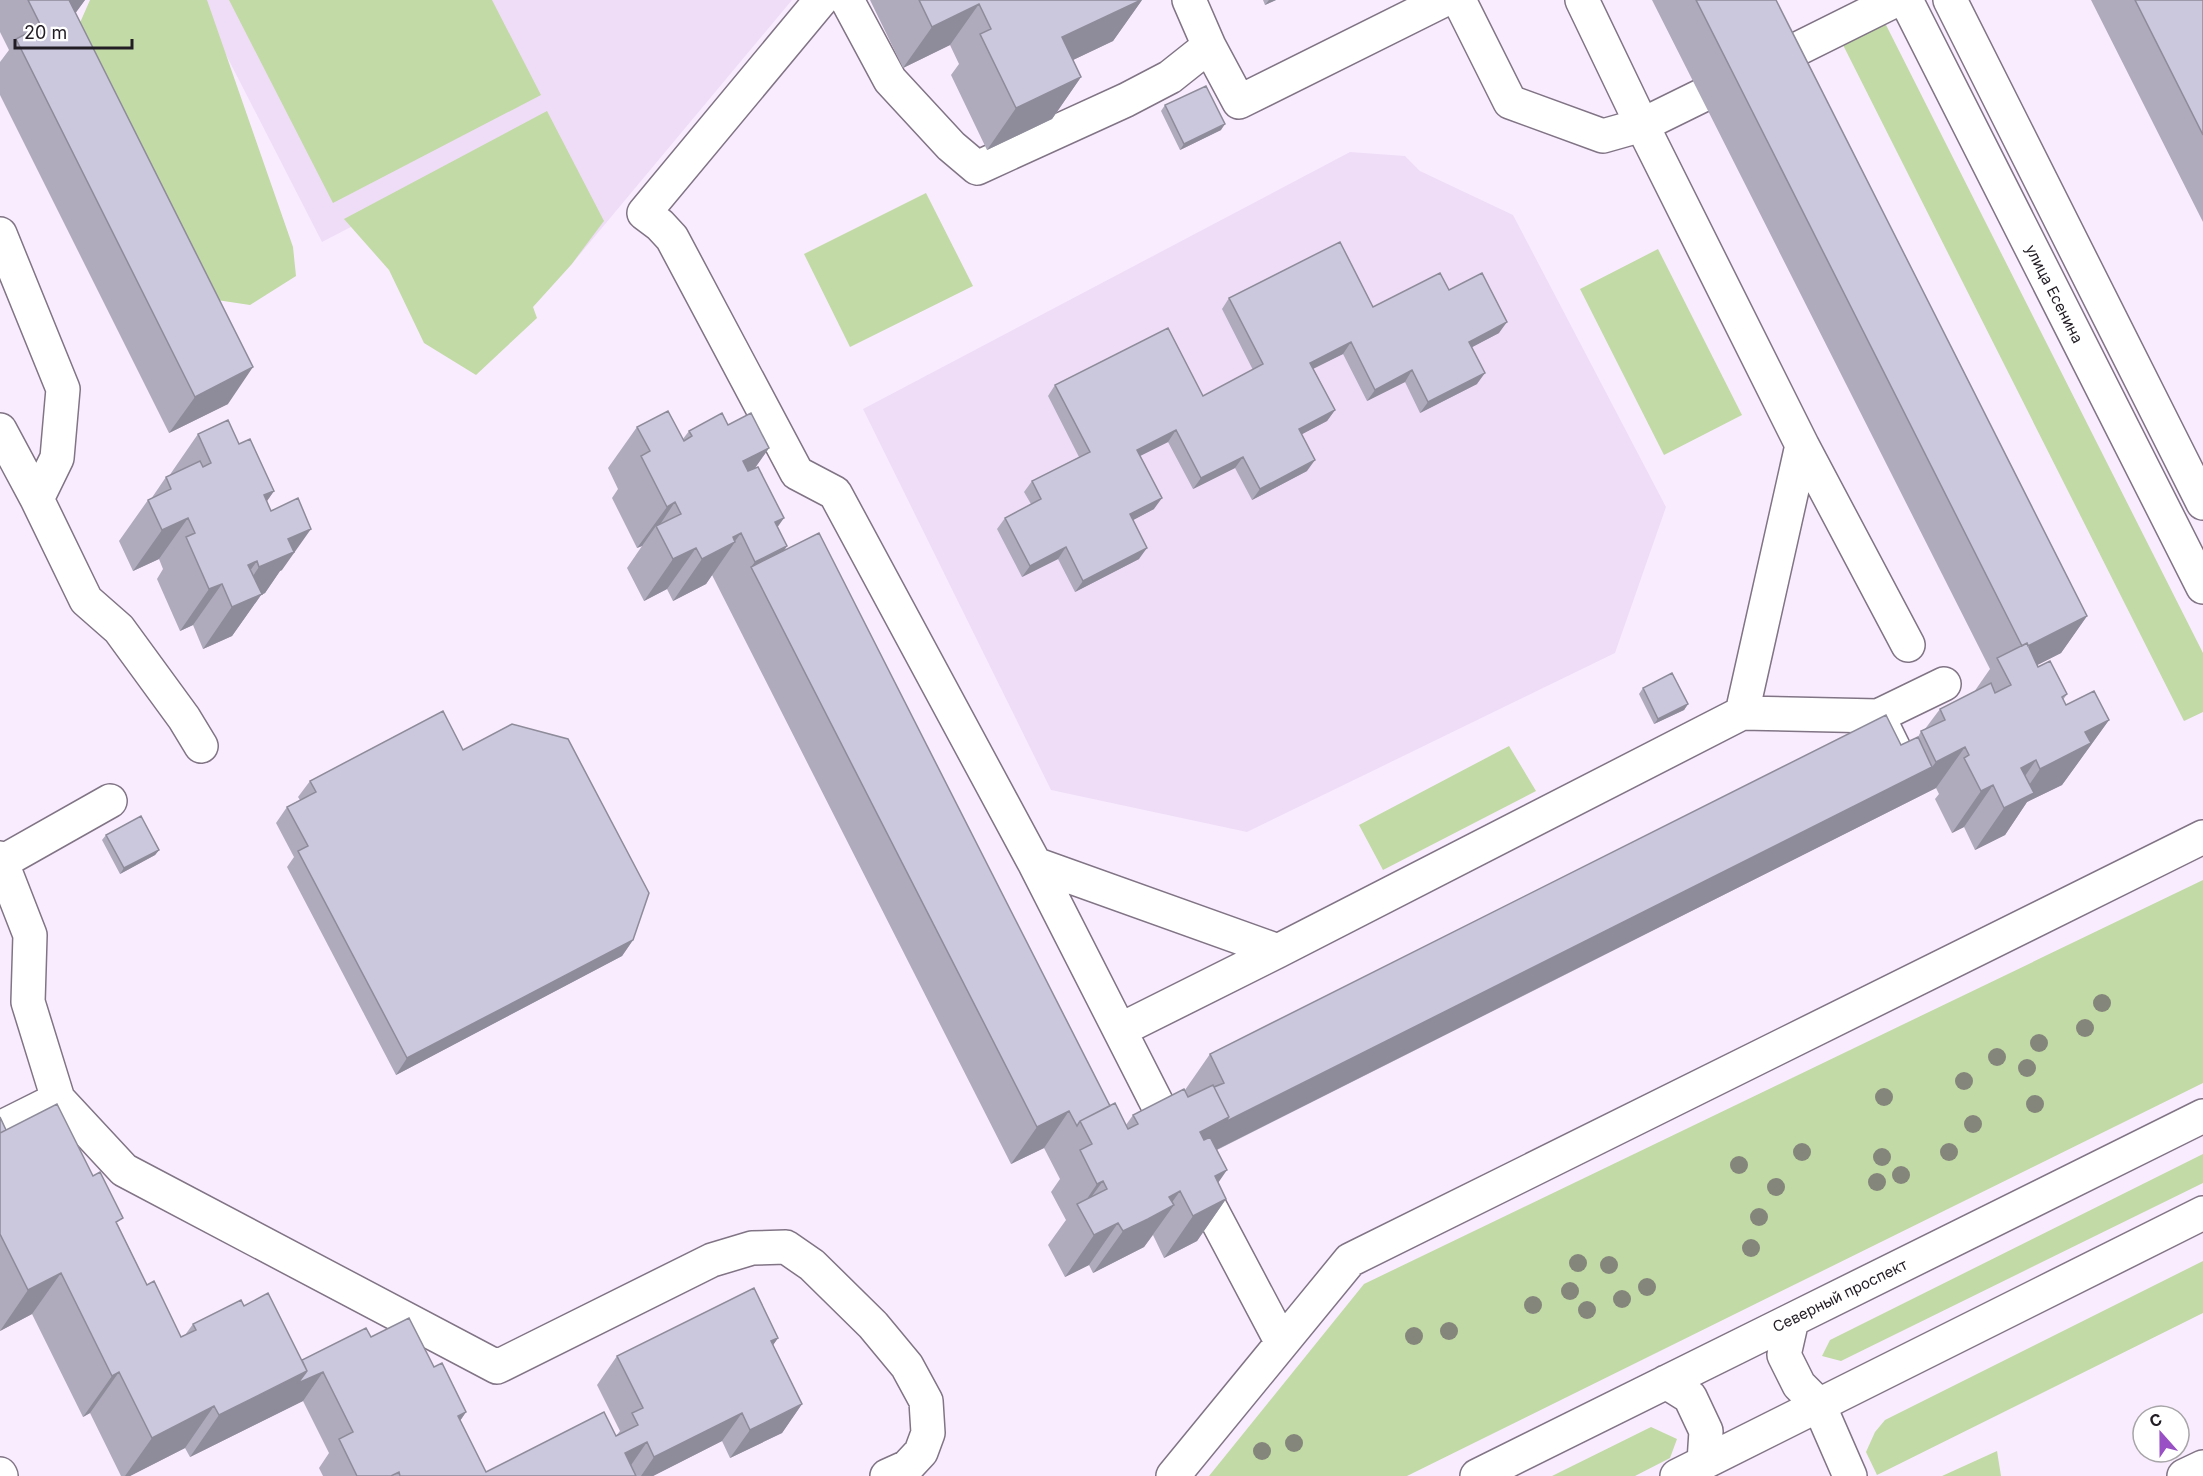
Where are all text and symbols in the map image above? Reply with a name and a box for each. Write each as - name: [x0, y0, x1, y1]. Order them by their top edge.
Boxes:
- scale bar: [15, 12, 132, 50]
- text: 20 m: [24, 22, 67, 43]
- street label: улица Есенина: [2021, 241, 2087, 346]
- street label: Северный проспект: [1769, 1255, 1910, 1336]
- north arrow: [2131, 1404, 2191, 1464]
- text: С: [2147, 1408, 2165, 1431]

